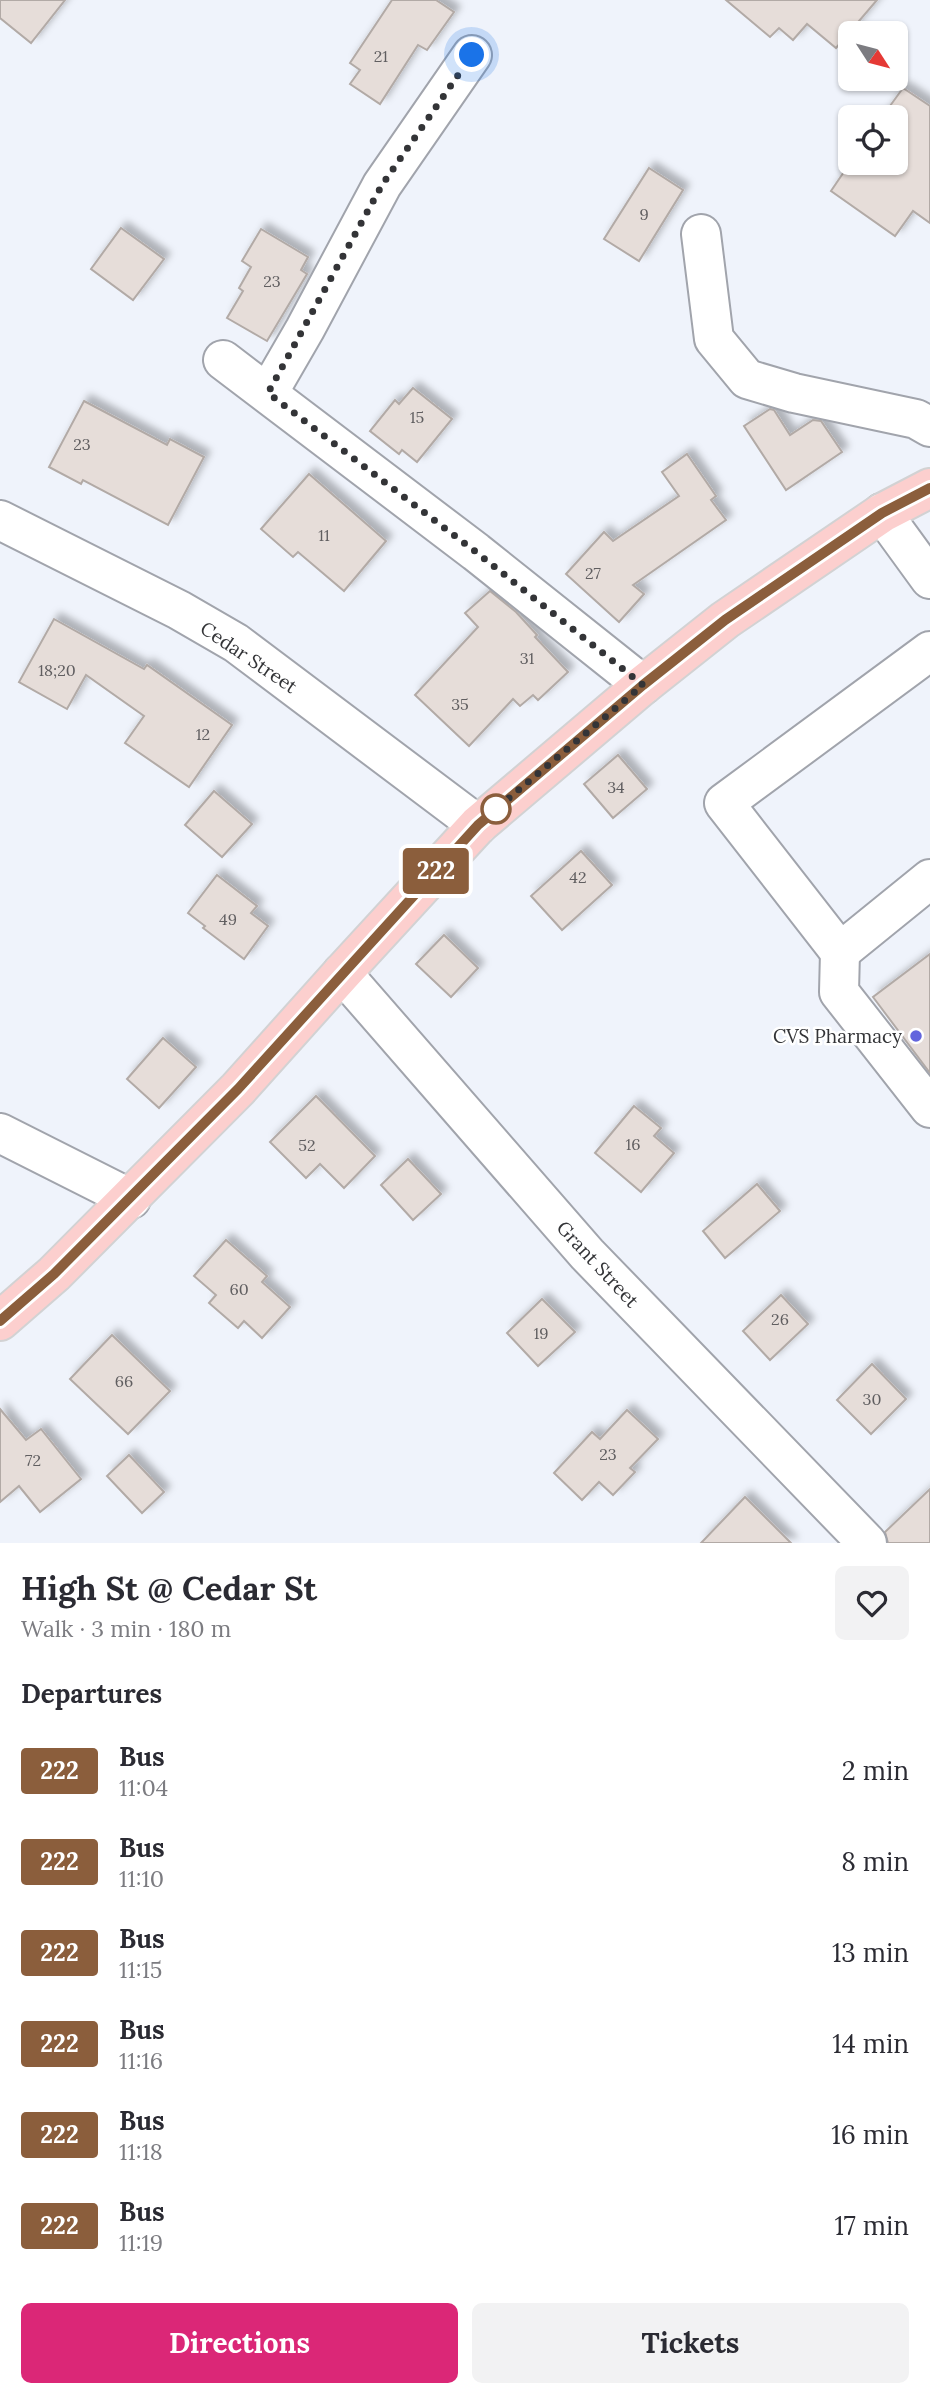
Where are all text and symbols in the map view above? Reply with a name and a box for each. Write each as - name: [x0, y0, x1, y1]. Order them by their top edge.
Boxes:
- north arrow: [838, 21, 908, 91]
- map controls: [838, 21, 908, 175]
- your location: [454, 37, 489, 72]
- house number: 21: [374, 46, 388, 66]
- button: locate: [838, 105, 908, 175]
- house number: 9: [639, 204, 649, 224]
- house number: 23: [263, 271, 281, 291]
- house number: 15: [410, 407, 424, 427]
- house number: 23: [73, 434, 91, 454]
- house number: 11: [318, 525, 330, 545]
- house number: 27: [585, 563, 602, 583]
- street label: Cedar Street: [196, 616, 303, 699]
- house number: 31: [520, 648, 535, 668]
- house number: 18;20: [38, 660, 76, 680]
- house number: 35: [451, 694, 469, 714]
- house number: 12: [196, 724, 210, 744]
- house number: 34: [607, 777, 625, 797]
- unlabelled marker: [481, 794, 511, 824]
- line badge: 222: [396, 848, 476, 894]
- text: 222: [417, 855, 455, 886]
- house number: 42: [569, 867, 587, 887]
- house number: 49: [219, 909, 237, 929]
- place label: CVS Pharmacy: [773, 1024, 902, 1048]
- marker: CVS Pharmacy: [908, 1028, 924, 1044]
- house number: 16: [625, 1134, 641, 1154]
- house number: 52: [298, 1135, 316, 1155]
- street label: Grant Street: [552, 1216, 645, 1313]
- house number: 60: [229, 1279, 249, 1299]
- house number: 26: [771, 1309, 789, 1329]
- house number: 19: [533, 1323, 549, 1343]
- house number: 66: [115, 1371, 133, 1391]
- house number: 30: [863, 1389, 881, 1409]
- house number: 23: [599, 1444, 617, 1464]
- house number: 72: [25, 1450, 41, 1470]
- button: heart: [835, 1566, 909, 1640]
- text: High St @ Cedar St: [21, 1567, 317, 1609]
- text: Walk · 3 min · 180 m: [21, 1614, 231, 1643]
- text: Departures: [21, 1677, 162, 1710]
- text: Bus: [119, 1740, 165, 1773]
- text: 2 min: [842, 1754, 909, 1787]
- text: 222: [40, 1755, 79, 1786]
- text: 11:04: [119, 1773, 168, 1802]
- text: Bus: [119, 1831, 165, 1864]
- text: 8 min: [841, 1845, 909, 1878]
- text: 222: [40, 1846, 79, 1877]
- text: 11:10: [119, 1864, 164, 1893]
- text: Bus: [119, 1922, 165, 1955]
- text: 13 min: [832, 1936, 909, 1969]
- text: 222: [40, 1937, 79, 1968]
- text: 11:15: [119, 1955, 162, 1984]
- text: Bus: [119, 2013, 165, 2046]
- text: 14 min: [832, 2027, 909, 2060]
- text: 222: [40, 2028, 79, 2059]
- text: 11:16: [119, 2046, 163, 2075]
- text: Bus: [119, 2104, 165, 2137]
- text: 16 min: [831, 2118, 909, 2151]
- text: 222: [40, 2119, 79, 2150]
- text: 11:18: [119, 2137, 163, 2166]
- text: Bus: [119, 2195, 165, 2228]
- text: 17 min: [834, 2209, 909, 2242]
- text: 222: [40, 2210, 79, 2241]
- text: 11:19: [119, 2228, 163, 2257]
- button: Directions: [21, 2303, 458, 2383]
- button: Tickets: [472, 2303, 909, 2383]

